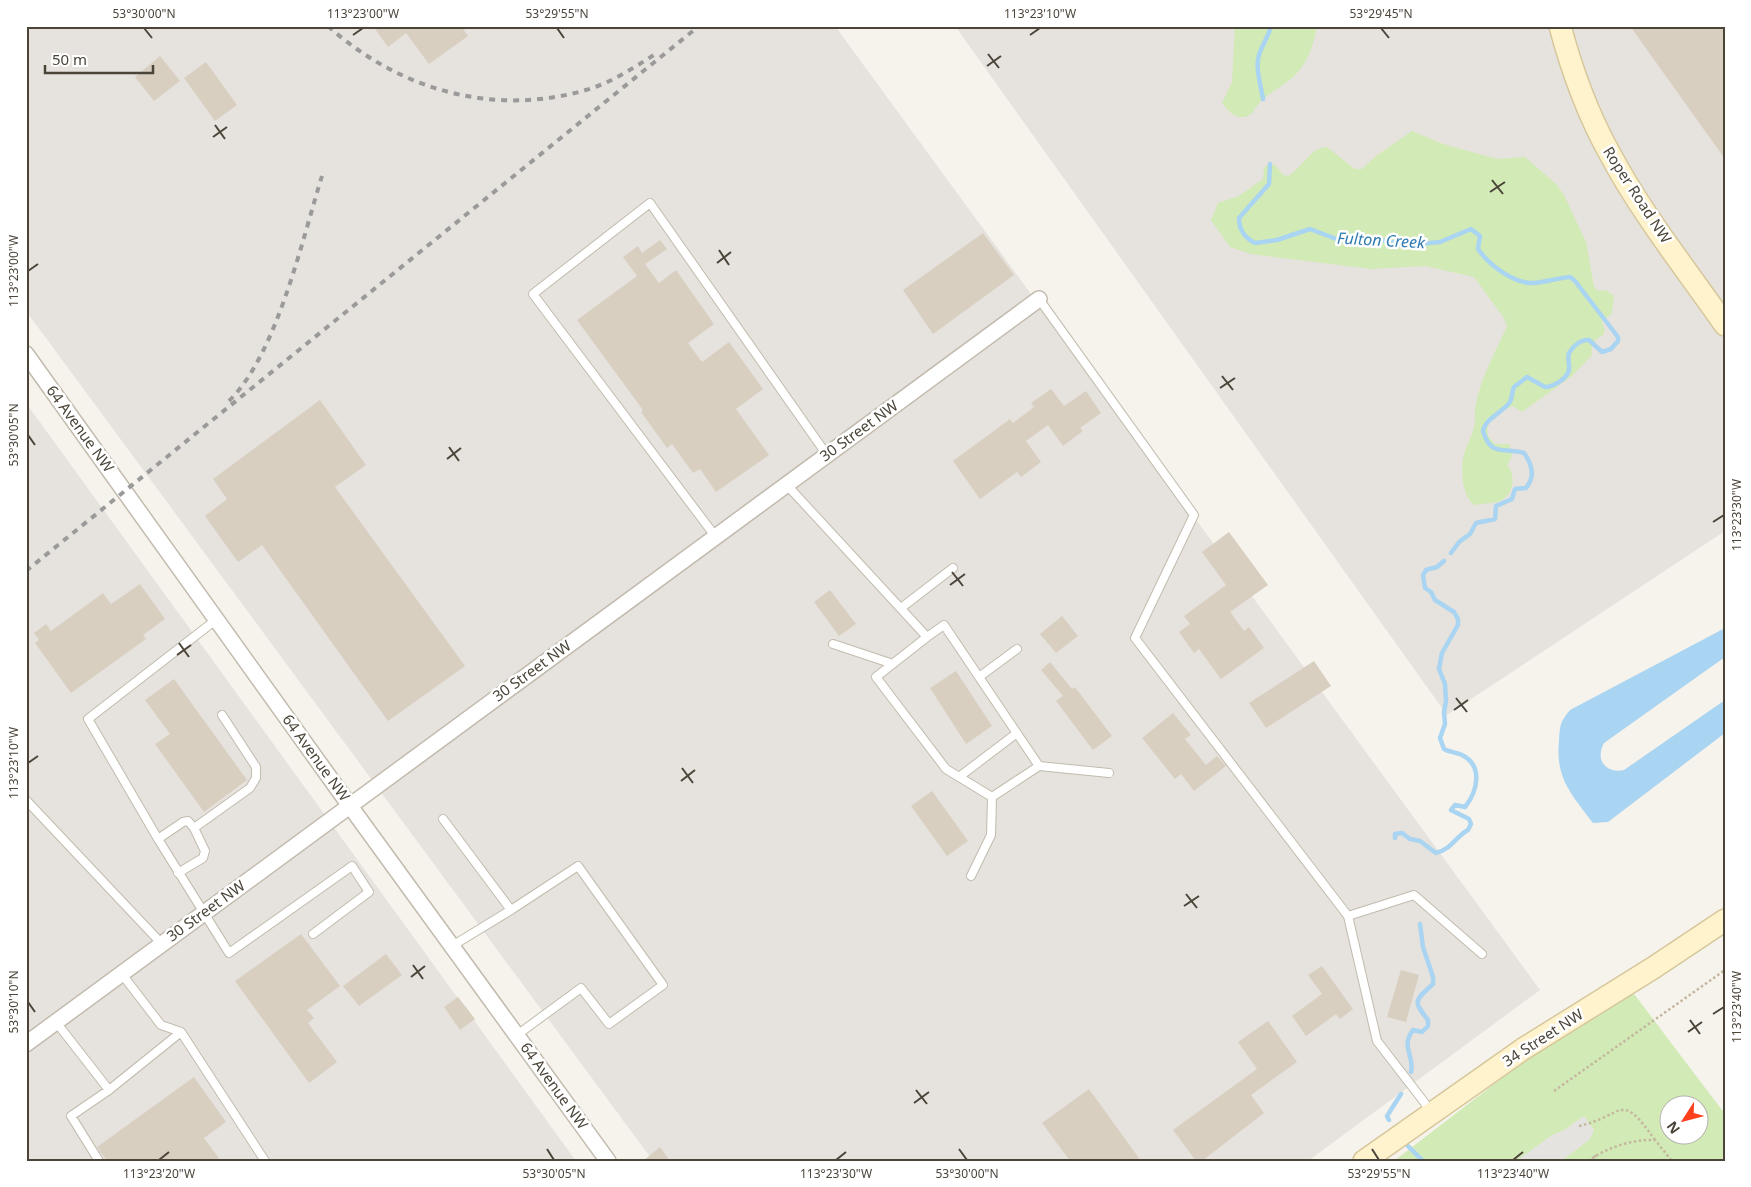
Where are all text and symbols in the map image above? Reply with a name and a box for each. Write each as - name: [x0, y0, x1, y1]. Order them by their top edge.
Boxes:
- text: 53°30'00"N: [112, 5, 176, 22]
- text: 113°23'00"W: [327, 5, 399, 22]
- text: 53°29'55"N: [525, 5, 589, 22]
- text: 113°23'10"W: [1004, 5, 1076, 22]
- text: 53°29'45"N: [1349, 5, 1413, 22]
- scale bar: [45, 42, 152, 74]
- text: 50 m: [52, 49, 87, 69]
- street label: Roper Road NW: [1599, 142, 1677, 247]
- water label: Fulton Creek: [1336, 227, 1427, 253]
- text: 113°23'00"W: [5, 235, 22, 307]
- street label: 64 Avenue NW: [42, 381, 119, 476]
- street label: 30 Street NW: [815, 395, 902, 465]
- text: 53°30'05"N: [5, 403, 22, 467]
- text: 113°23'30"W: [1728, 479, 1745, 551]
- street label: 30 Street NW: [488, 635, 575, 705]
- street label: 64 Avenue NW: [278, 710, 355, 805]
- text: 113°23'10"W: [5, 727, 22, 799]
- street label: 30 Street NW: [162, 875, 249, 945]
- text: 53°30'10"N: [5, 970, 22, 1034]
- text: 113°23'40"W: [1728, 971, 1745, 1043]
- street label: 34 Street NW: [1498, 1004, 1587, 1071]
- street label: 64 Avenue NW: [516, 1038, 593, 1133]
- north arrow: [1658, 1094, 1708, 1144]
- text: N: [1662, 1118, 1684, 1138]
- text: 113°23'20"W: [123, 1165, 195, 1182]
- text: 53°30'05"N: [522, 1165, 586, 1182]
- text: 113°23'30"W: [800, 1165, 872, 1182]
- text: 53°30'00"N: [935, 1165, 999, 1182]
- text: 53°29'55"N: [1347, 1165, 1411, 1182]
- text: 113°23'40"W: [1477, 1165, 1549, 1182]

